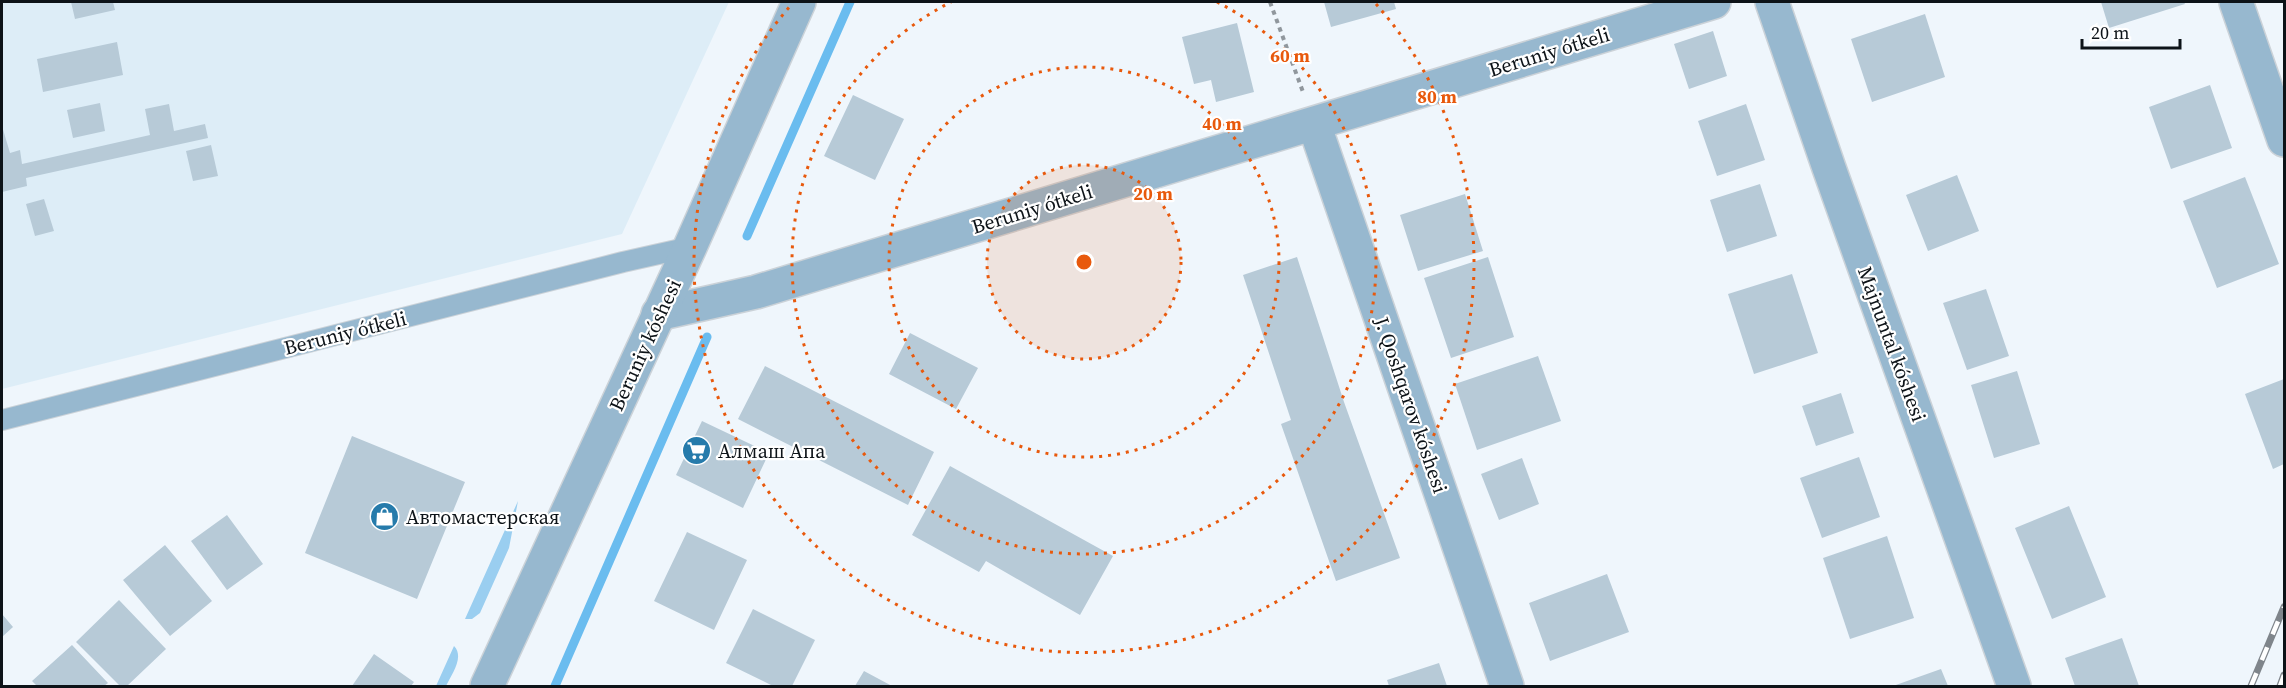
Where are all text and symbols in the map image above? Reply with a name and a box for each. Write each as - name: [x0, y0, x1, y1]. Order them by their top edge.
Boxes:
- scale bar: [2082, 12, 2180, 50]
- street label: Beruniy ótkeli: [1485, 20, 1613, 84]
- text: 20 m: [2091, 20, 2129, 45]
- text: 60 m: [1270, 43, 1310, 68]
- text: 80 m: [1417, 84, 1457, 109]
- text: 40 m: [1202, 111, 1242, 136]
- street label: Beruniy ótkeli: [968, 177, 1096, 241]
- text: 20 m: [1133, 181, 1173, 206]
- centre of rings: [1074, 252, 1094, 272]
- street label: Majnuntal kóshesi: [1851, 263, 1933, 426]
- street label: Beruniy kóshesi: [602, 275, 688, 415]
- street label: Beruniy ótkeli: [281, 304, 409, 362]
- street label: J. Qoshqarov kóshesi: [1367, 312, 1454, 497]
- supermarket icon: Алмаш Апа: [681, 435, 713, 467]
- place label: Алмаш Апа: [718, 437, 826, 465]
- shop icon: Автомастерская: [369, 501, 401, 533]
- place label: Автомастерская: [406, 503, 560, 531]

